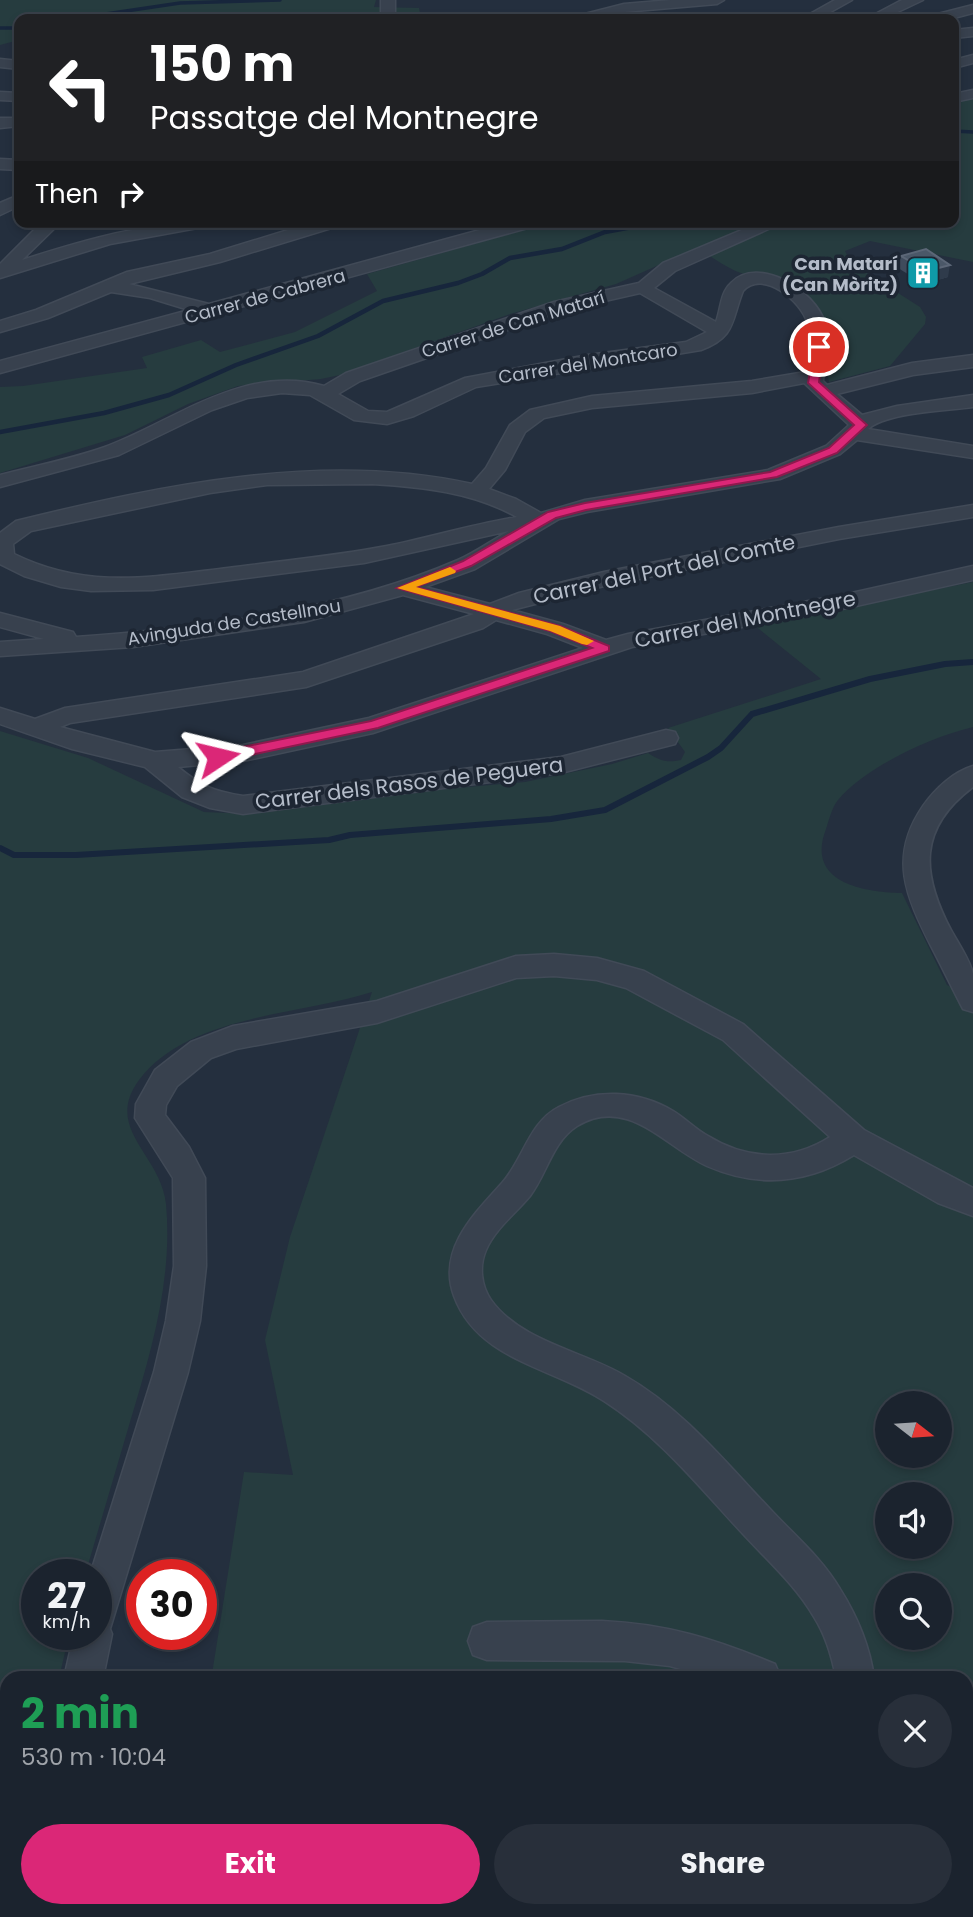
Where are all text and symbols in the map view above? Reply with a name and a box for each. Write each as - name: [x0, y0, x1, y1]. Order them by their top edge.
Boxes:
- text: 150 m: [150, 30, 295, 98]
- icon: left: [35, 42, 126, 133]
- text: Passatge del Montnegre: [150, 95, 539, 140]
- icon: right: [112, 175, 150, 213]
- text: Then: [35, 176, 98, 212]
- place label: Can Matarí (Can Mòritz): [782, 251, 898, 297]
- building icon: Can Matarí (Can Mòritz): [904, 254, 942, 292]
- street label: Carrer de Cabrera: [182, 263, 348, 329]
- street label: Carrer de Can Matarí: [418, 284, 608, 364]
- pin: [789, 317, 849, 377]
- icon: arrive: [800, 328, 838, 366]
- street label: Carrer del Montcaro: [497, 336, 679, 390]
- street label: Carrer del Port del Comte: [530, 527, 798, 611]
- street label: Carrer del Montnegre: [632, 583, 858, 655]
- street label: Avinguda de Castellnou: [126, 593, 342, 651]
- position arrow: [181, 720, 255, 794]
- street label: Carrer dels Rasos de Peguera: [253, 750, 565, 816]
- north arrow: [875, 1391, 952, 1468]
- map controls: [875, 1391, 952, 1650]
- button: sound: [875, 1482, 952, 1559]
- speed limit sign: 30: [126, 1559, 217, 1650]
- text: 27: [47, 1571, 86, 1620]
- button: search: [875, 1573, 952, 1650]
- text: km/h: [43, 1609, 90, 1634]
- text: 2 min: [21, 1684, 139, 1743]
- button: close: [878, 1694, 952, 1768]
- text: 530 m · 10:04: [21, 1741, 166, 1773]
- button: Exit: [21, 1824, 480, 1904]
- button: Share: [494, 1824, 952, 1904]

